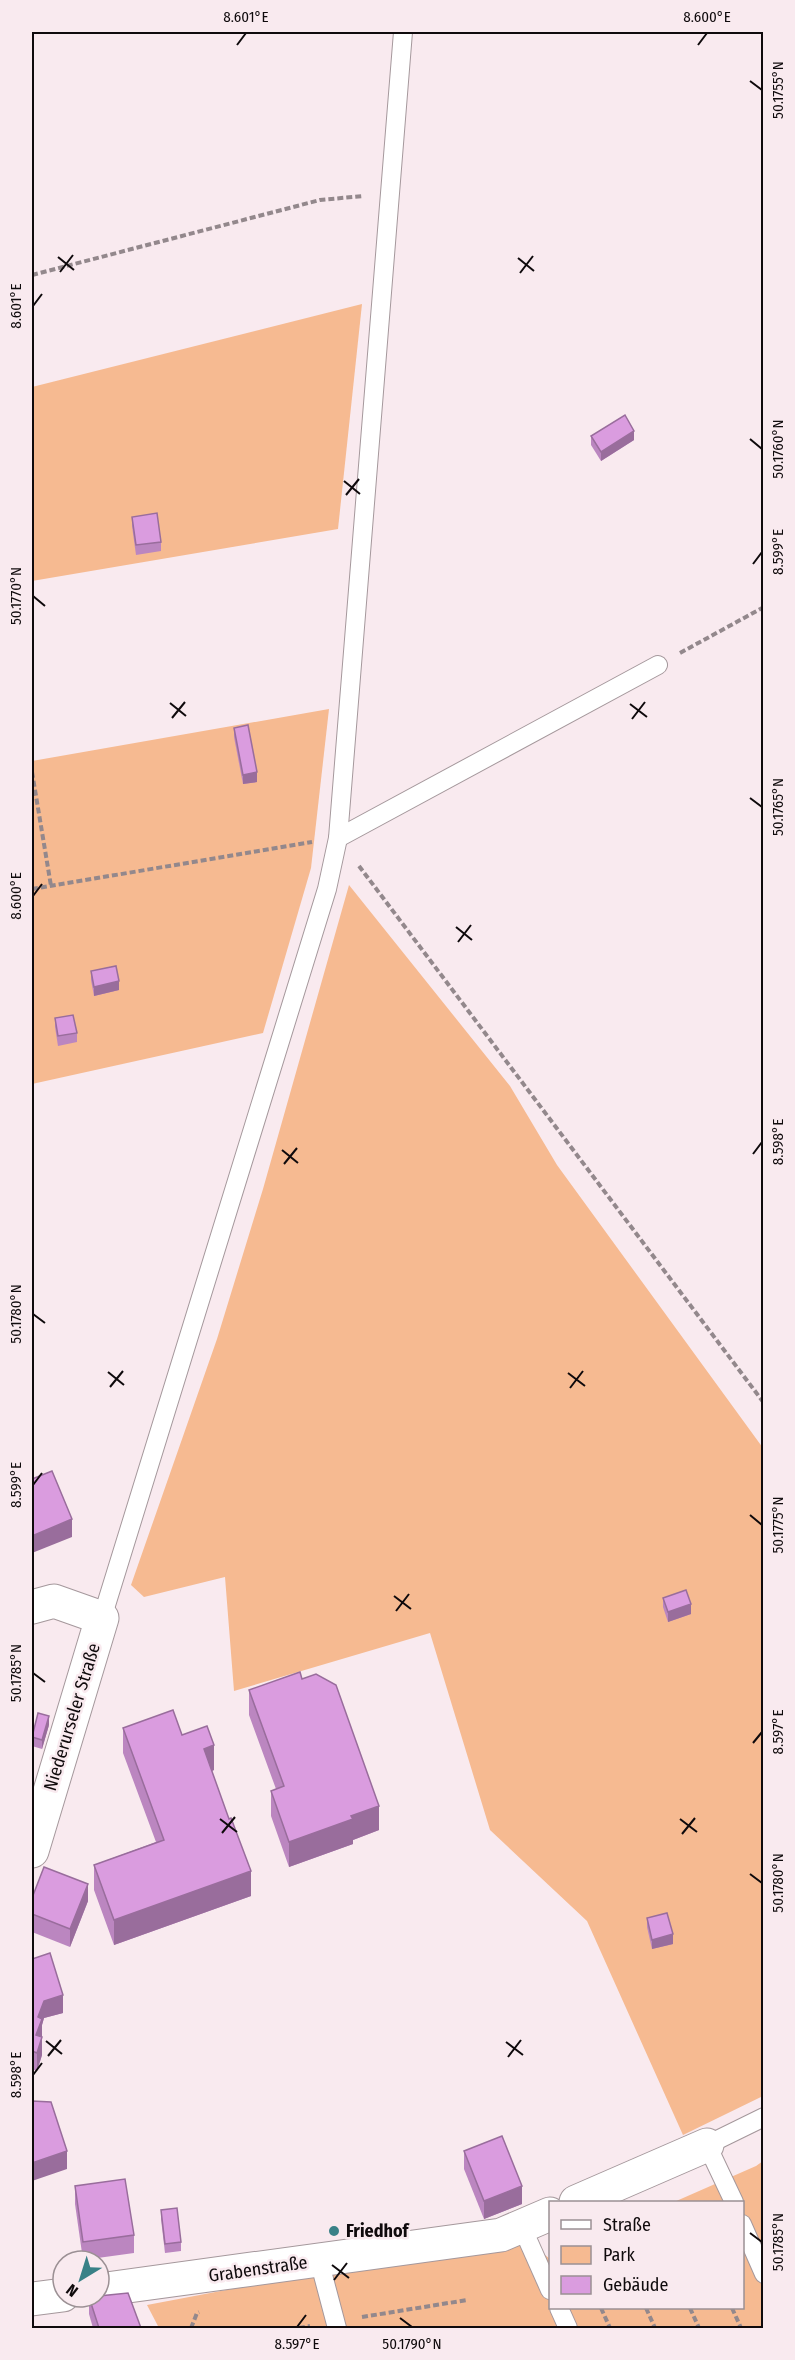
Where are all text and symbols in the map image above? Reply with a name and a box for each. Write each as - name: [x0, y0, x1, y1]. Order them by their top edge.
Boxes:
- text: 8.601°E: [223, 8, 269, 26]
- text: 8.600°E: [683, 8, 731, 26]
- text: 50.1755°N: [769, 61, 787, 119]
- text: 8.601°E: [7, 283, 25, 329]
- text: 50.1760°N: [769, 419, 787, 479]
- text: 8.599°E: [769, 529, 787, 575]
- text: 50.1770°N: [7, 567, 25, 625]
- text: 50.1765°N: [769, 778, 787, 836]
- text: 8.600°E: [7, 872, 25, 920]
- text: 8.598°E: [769, 1119, 787, 1165]
- text: 50.1780°N: [7, 1284, 25, 1344]
- text: 8.599°E: [7, 1462, 25, 1508]
- text: 50.1775°N: [769, 1496, 787, 1554]
- street label: Niederurseler Straße: [39, 1640, 105, 1793]
- text: 50.1785°N: [7, 1644, 25, 1702]
- text: 8.597°E: [769, 1710, 787, 1754]
- text: 50.1780°N: [769, 1853, 787, 1913]
- text: 8.598°E: [7, 2052, 25, 2098]
- legend: [549, 2201, 744, 2309]
- text: 50.1785°N: [769, 2213, 787, 2271]
- text: Straße: [603, 2214, 651, 2236]
- place label: Friedhof: [346, 2220, 411, 2242]
- marker: Friedhof: [327, 2224, 341, 2238]
- text: Park: [603, 2244, 636, 2266]
- north arrow: [51, 2249, 111, 2309]
- street label: Grabenstraße: [207, 2251, 309, 2287]
- text: Gebäude: [603, 2274, 669, 2296]
- text: N: [62, 2280, 82, 2301]
- text: 8.597°E: [275, 2335, 319, 2353]
- text: 50.1790°N: [382, 2335, 442, 2353]

